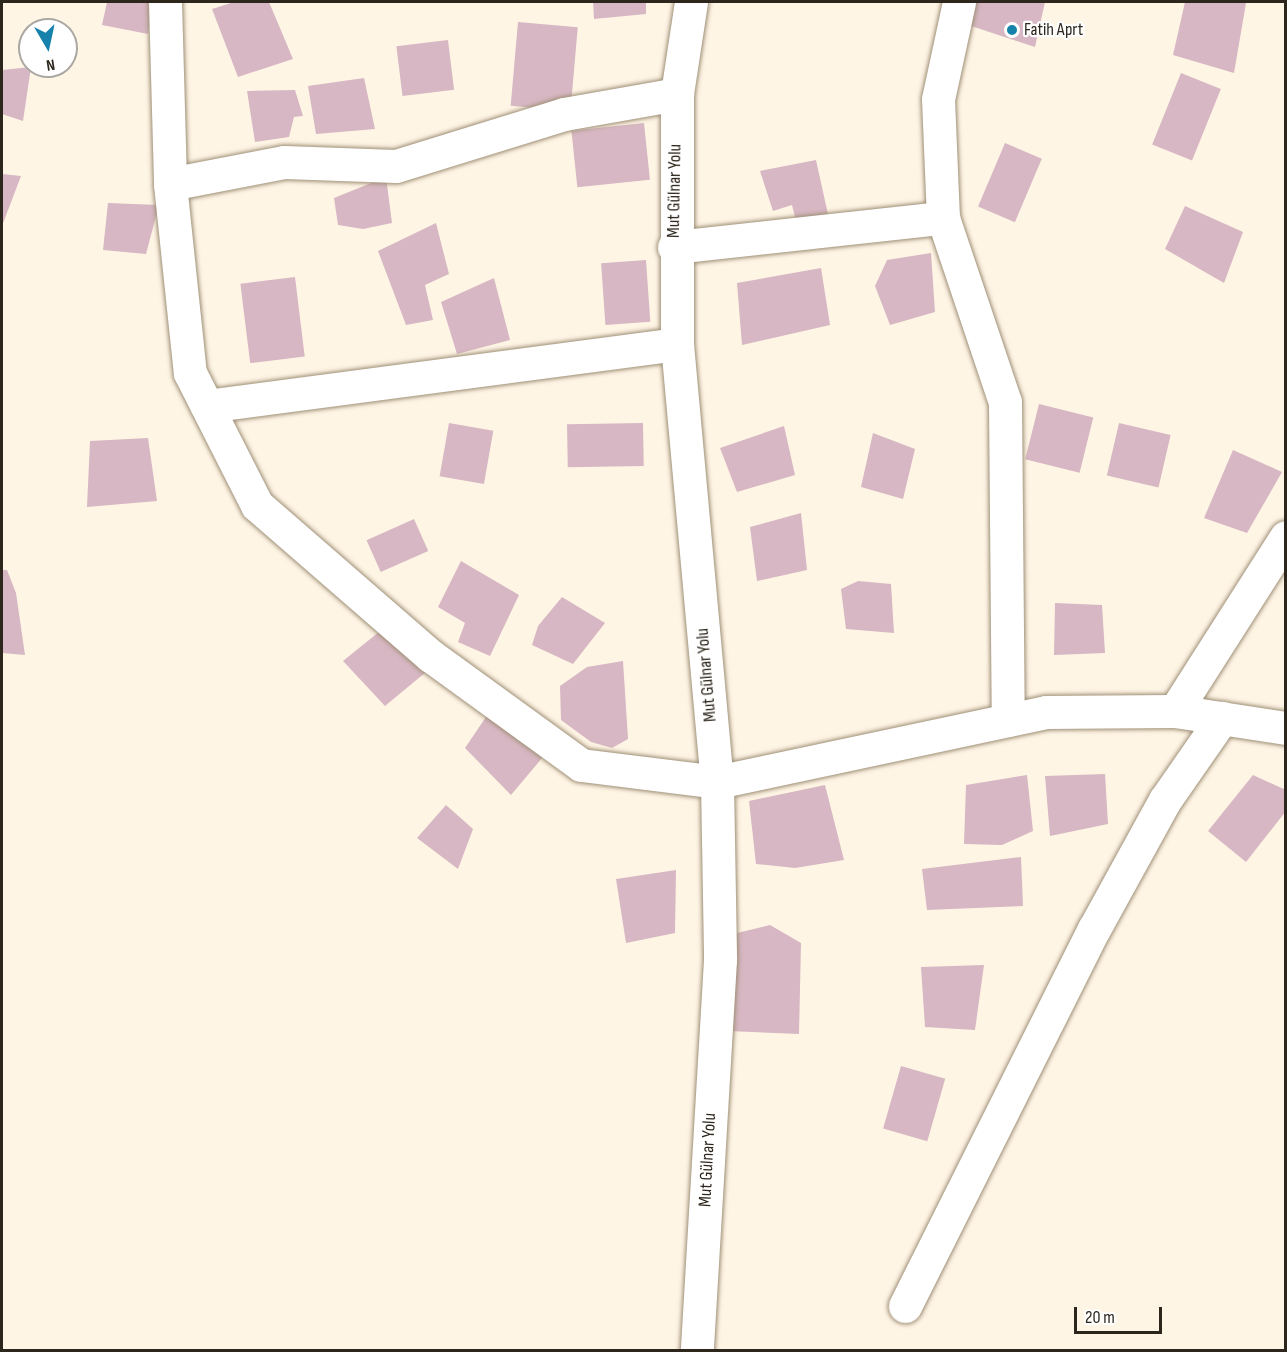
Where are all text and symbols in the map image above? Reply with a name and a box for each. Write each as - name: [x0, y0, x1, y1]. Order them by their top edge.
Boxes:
- north arrow: [18, 18, 78, 78]
- place label: Fatih Aprt: [1024, 19, 1083, 41]
- marker: Fatih Aprt: [1005, 23, 1019, 37]
- text: N: [45, 54, 56, 74]
- street label: Mut Gülnar Yolu: [663, 144, 687, 238]
- street label: Mut Gülnar Yolu: [692, 627, 722, 723]
- street label: Mut Gülnar Yolu: [695, 1112, 721, 1208]
- scale bar: [1077, 1295, 1166, 1333]
- text: 20 m: [1085, 1307, 1115, 1328]

